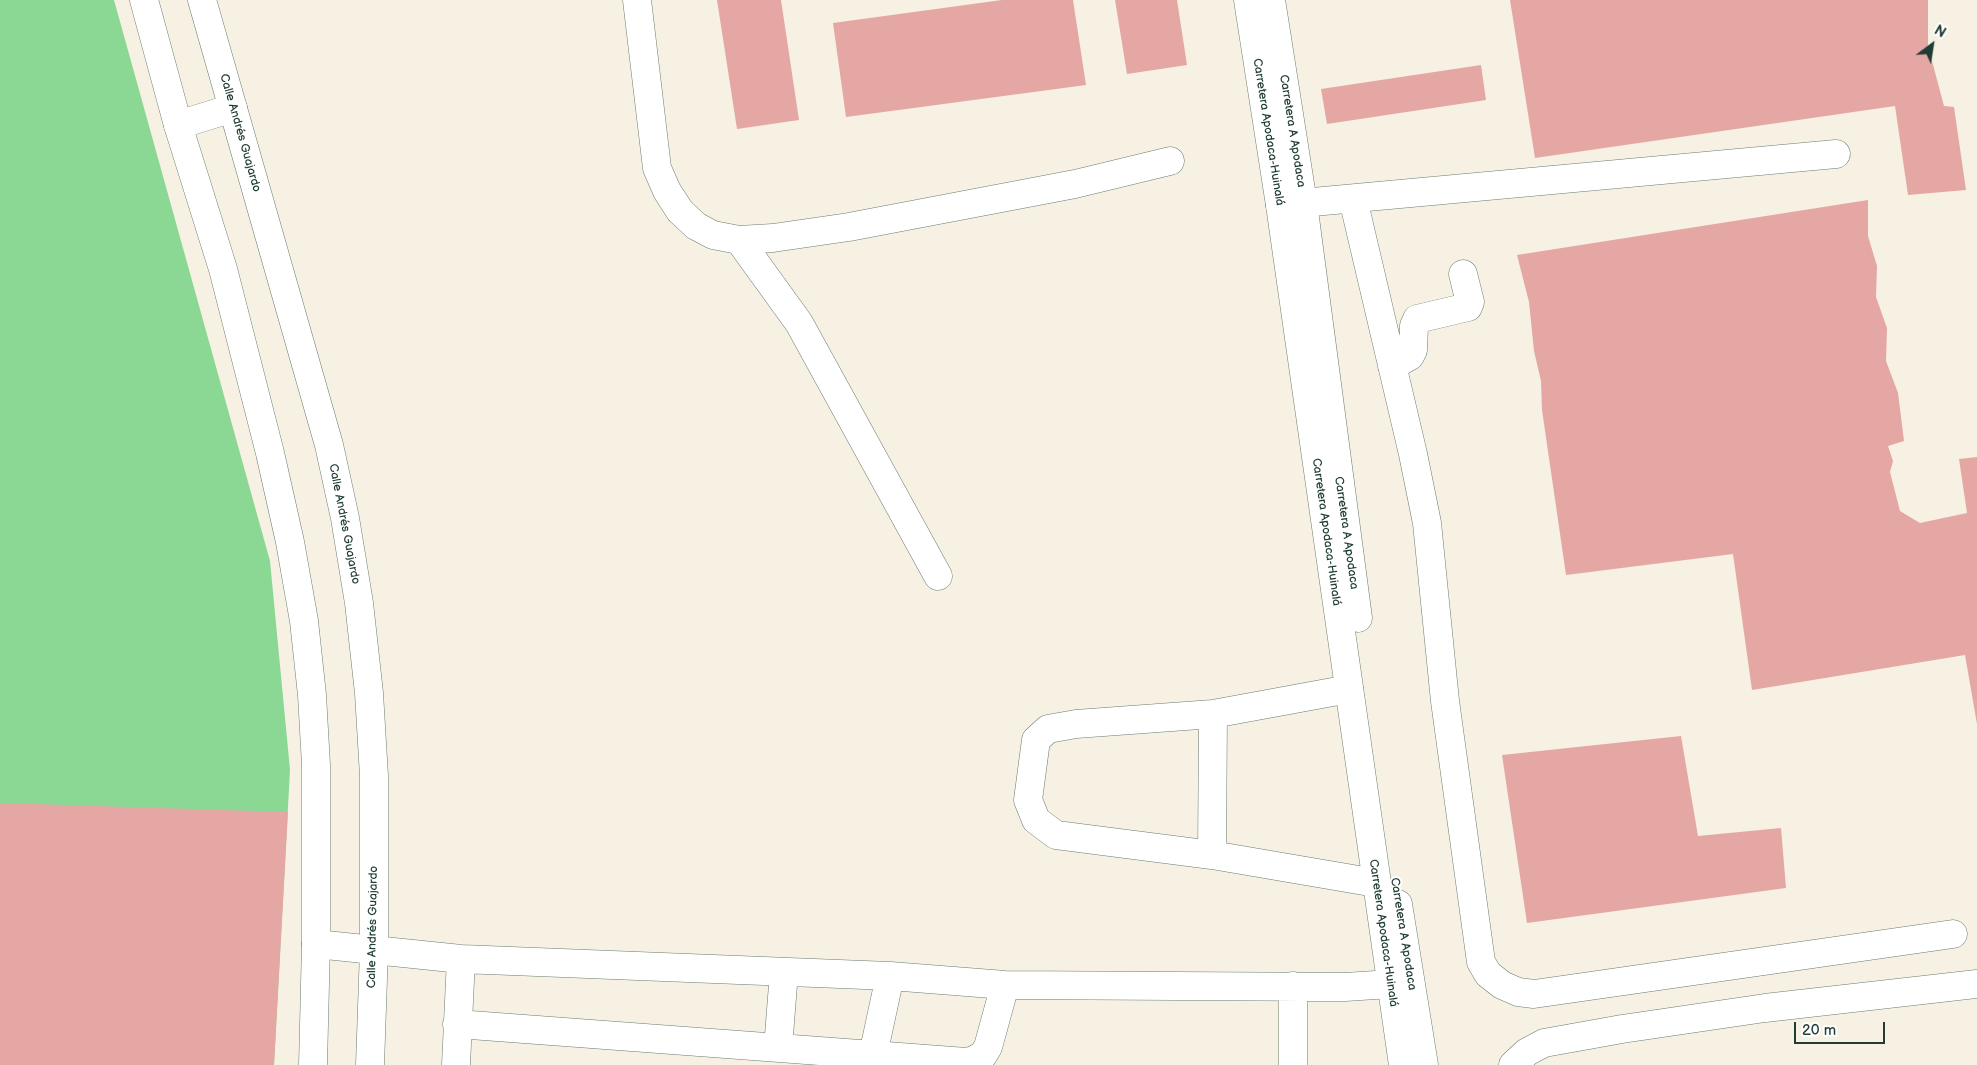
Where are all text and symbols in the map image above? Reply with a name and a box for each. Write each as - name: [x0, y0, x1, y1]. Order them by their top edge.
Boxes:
- north arrow: [1907, 20, 1957, 70]
- text: N: [1931, 22, 1949, 42]
- street label: Carretera Apodaca-Huinalá: [1249, 57, 1287, 207]
- street label: Calle Andrés Guajardo: [216, 72, 264, 194]
- street label: Carretera A Apodaca: [1276, 74, 1308, 188]
- street label: Carretera Apodaca-Huinalá: [1309, 457, 1343, 607]
- street label: Calle Andrés Guajardo: [325, 463, 363, 585]
- street label: Carretera A Apodaca: [1331, 476, 1361, 590]
- street label: Carretera Apodaca-Huinalá: [1366, 858, 1400, 1008]
- street label: Calle Andrés Guajardo: [365, 866, 381, 988]
- street label: Carretera A Apodaca: [1387, 877, 1419, 991]
- scale bar: [1797, 1012, 1888, 1044]
- text: 20 m: [1802, 1021, 1836, 1040]

